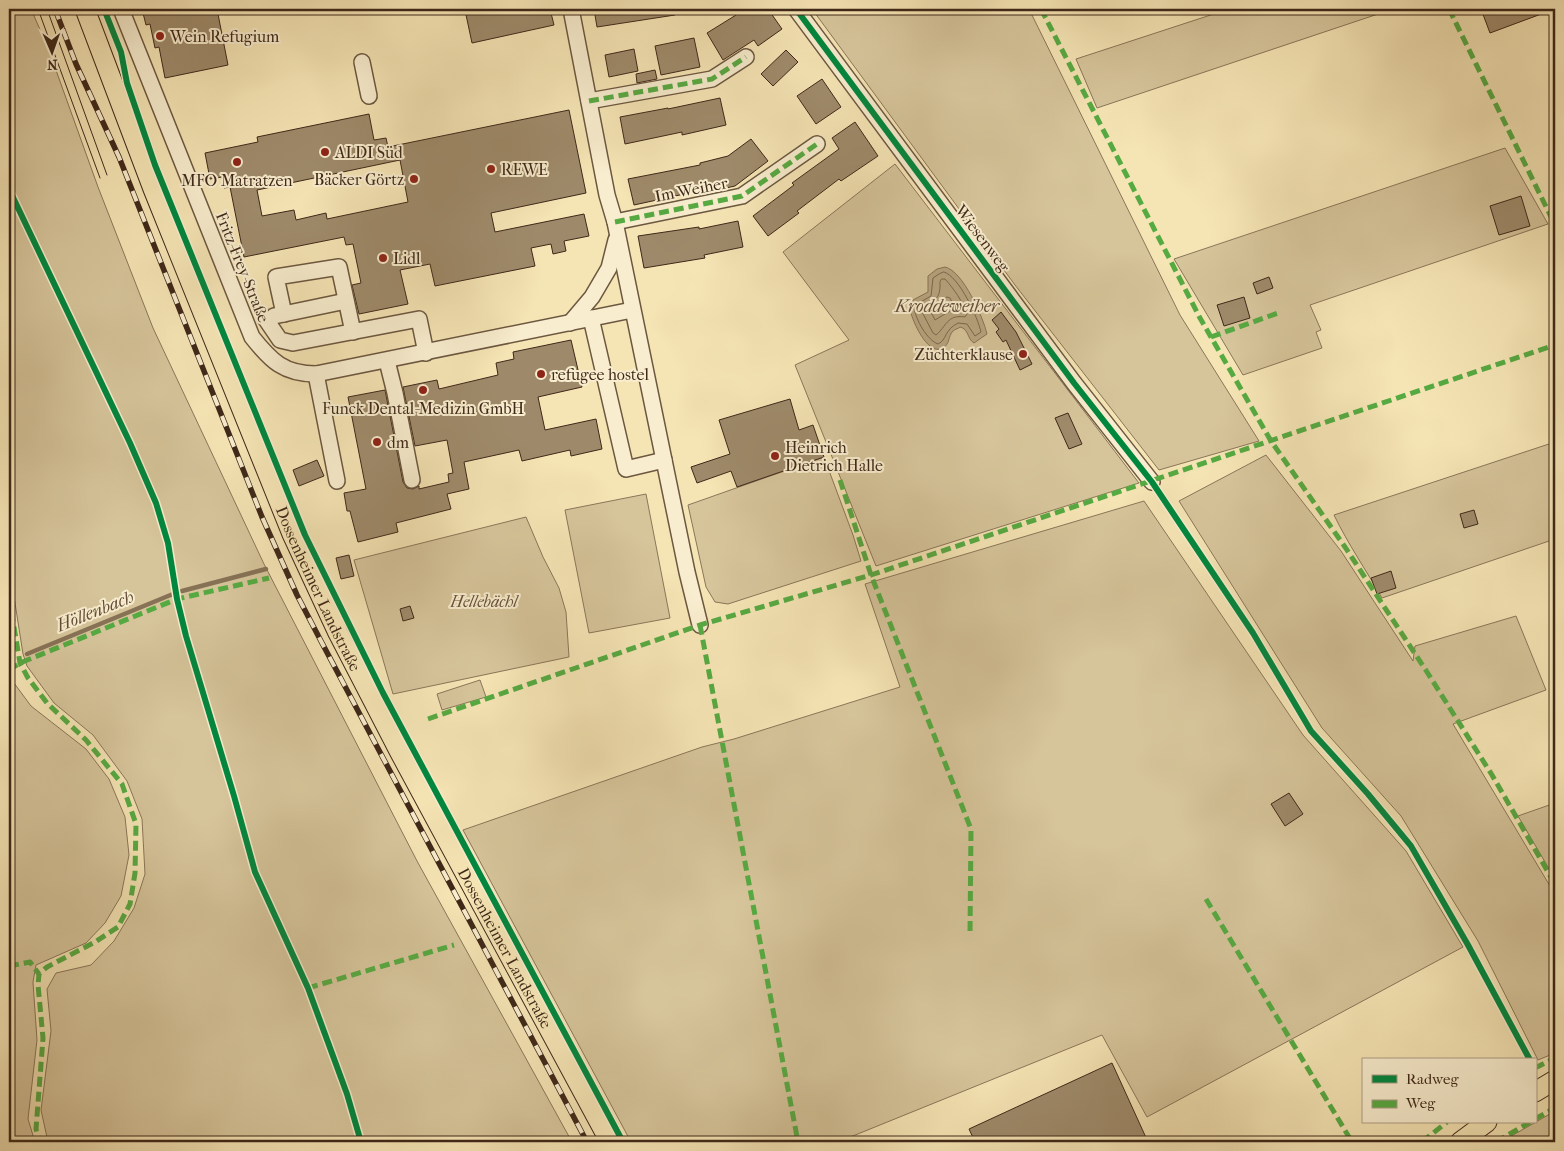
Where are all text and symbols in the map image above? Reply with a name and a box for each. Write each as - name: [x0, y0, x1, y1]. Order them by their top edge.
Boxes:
- place label: Wein Refugium: [169, 27, 280, 46]
- north arrow: [28, 28, 78, 78]
- marker: Wein Refugium: [154, 30, 166, 42]
- text: N: [46, 56, 58, 73]
- place label: ALDI Süd: [334, 143, 403, 162]
- marker: ALDI Süd: [319, 146, 331, 158]
- marker: MFO Matratzen: [231, 156, 243, 168]
- place label: REWE: [501, 160, 548, 179]
- marker: REWE: [485, 163, 497, 175]
- place label: Bäcker Görtz: [314, 170, 404, 189]
- place label: MFO Matratzen: [181, 171, 293, 190]
- marker: Bäcker Görtz: [408, 173, 420, 185]
- street label: Im Weiher: [653, 173, 729, 206]
- street label: Wiesenweg: [951, 200, 1014, 276]
- street label: Fritz-Frey-Straße: [212, 209, 273, 325]
- place label: Lidl: [393, 249, 421, 268]
- marker: Lidl: [377, 252, 389, 264]
- water label: Kroddeweiher: [893, 296, 1001, 317]
- place label: Züchterklause: [914, 345, 1013, 364]
- marker: Züchterklause: [1017, 348, 1029, 360]
- place label: refugee hostel: [551, 365, 649, 384]
- marker: refugee hostel: [535, 368, 547, 380]
- marker: Funck Dental-Medizin GmbH: [417, 384, 429, 396]
- place label: Funck Dental-Medizin GmbH: [322, 399, 524, 418]
- place label: dm: [387, 433, 410, 452]
- marker: dm: [371, 436, 383, 448]
- place label: Heinrich Dietrich Halle: [785, 438, 883, 475]
- marker: Heinrich Dietrich Halle: [769, 450, 781, 462]
- street label: Dossenheimer Landstraße: [272, 503, 365, 674]
- water label: Höllenbach: [52, 586, 137, 637]
- park label: Hellebächl: [450, 592, 520, 611]
- street label: Dossenheimer Landstraße: [454, 864, 556, 1032]
- legend: [1362, 1058, 1536, 1124]
- text: Radweg: [1406, 1070, 1459, 1088]
- text: Weg: [1405, 1094, 1436, 1112]

